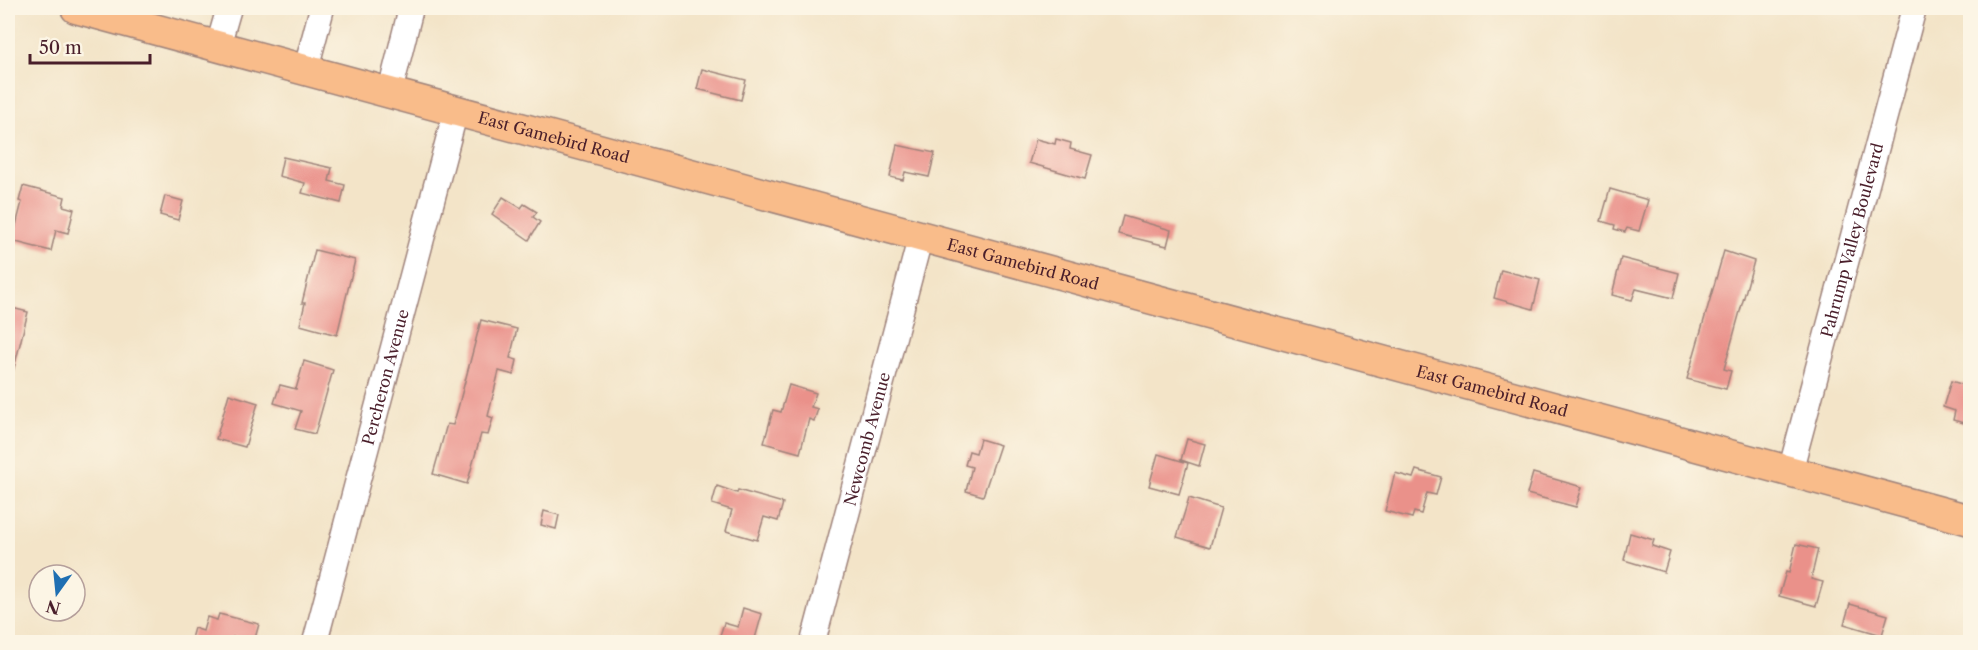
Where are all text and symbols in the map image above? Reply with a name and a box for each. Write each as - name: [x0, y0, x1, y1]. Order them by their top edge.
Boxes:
- scale bar: [30, 27, 150, 65]
- text: 50 m: [39, 37, 82, 59]
- street label: East Gamebird Road: [476, 107, 632, 167]
- street label: Pahrump Valley Boulevard: [1816, 140, 1888, 340]
- street label: East Gamebird Road: [945, 234, 1101, 294]
- street label: Percheron Avenue: [358, 307, 413, 447]
- street label: East Gamebird Road: [1414, 361, 1570, 421]
- street label: Newcomb Avenue: [840, 370, 894, 508]
- north arrow: [27, 563, 87, 623]
- text: N: [44, 596, 62, 619]

